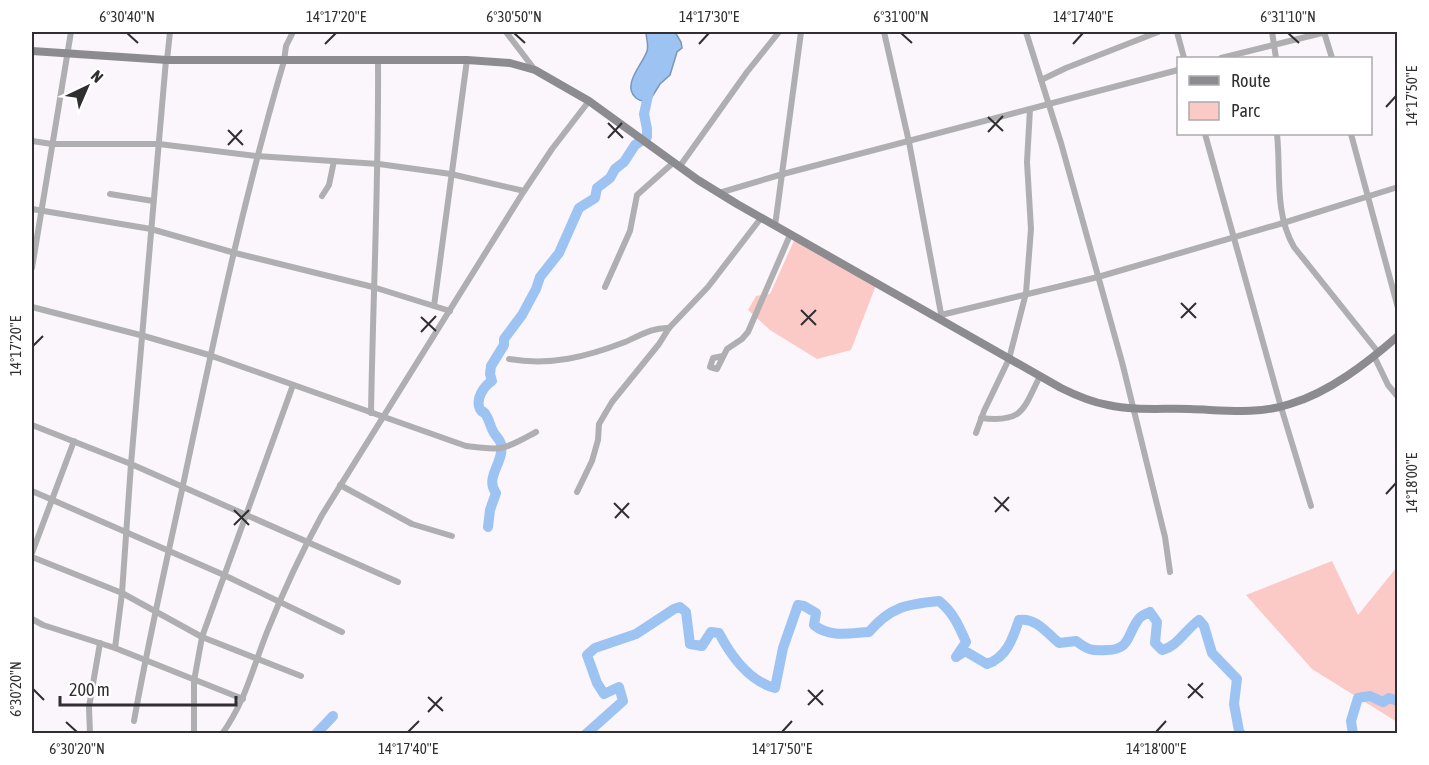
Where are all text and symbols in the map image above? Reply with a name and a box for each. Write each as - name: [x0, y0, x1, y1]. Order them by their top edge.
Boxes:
- text: 6°30'40"N: [99, 8, 155, 25]
- text: 14°17'20"E: [306, 8, 367, 25]
- text: 6°30'50"N: [486, 8, 542, 25]
- text: 14°17'30"E: [679, 8, 740, 25]
- text: 6°31'00"N: [873, 8, 929, 25]
- text: 14°17'40"E: [1053, 8, 1114, 25]
- text: 6°31'10"N: [1260, 8, 1316, 25]
- north arrow: [57, 57, 117, 117]
- legend: [1177, 57, 1372, 135]
- text: 14°17'50"E: [1403, 65, 1420, 126]
- text: N: [88, 66, 107, 86]
- text: Route: [1231, 70, 1270, 91]
- text: Parc: [1231, 100, 1260, 121]
- text: 14°17'20"E: [7, 315, 24, 376]
- text: 14°18'00"E: [1403, 452, 1420, 513]
- text: 6°30'20"N: [7, 661, 24, 717]
- scale bar: [60, 669, 236, 707]
- text: 200 m: [69, 679, 110, 700]
- text: 6°30'20"N: [49, 740, 105, 757]
- text: 14°17'40"E: [378, 740, 439, 757]
- text: 14°17'50"E: [752, 740, 813, 757]
- text: 14°18'00"E: [1126, 740, 1187, 757]

